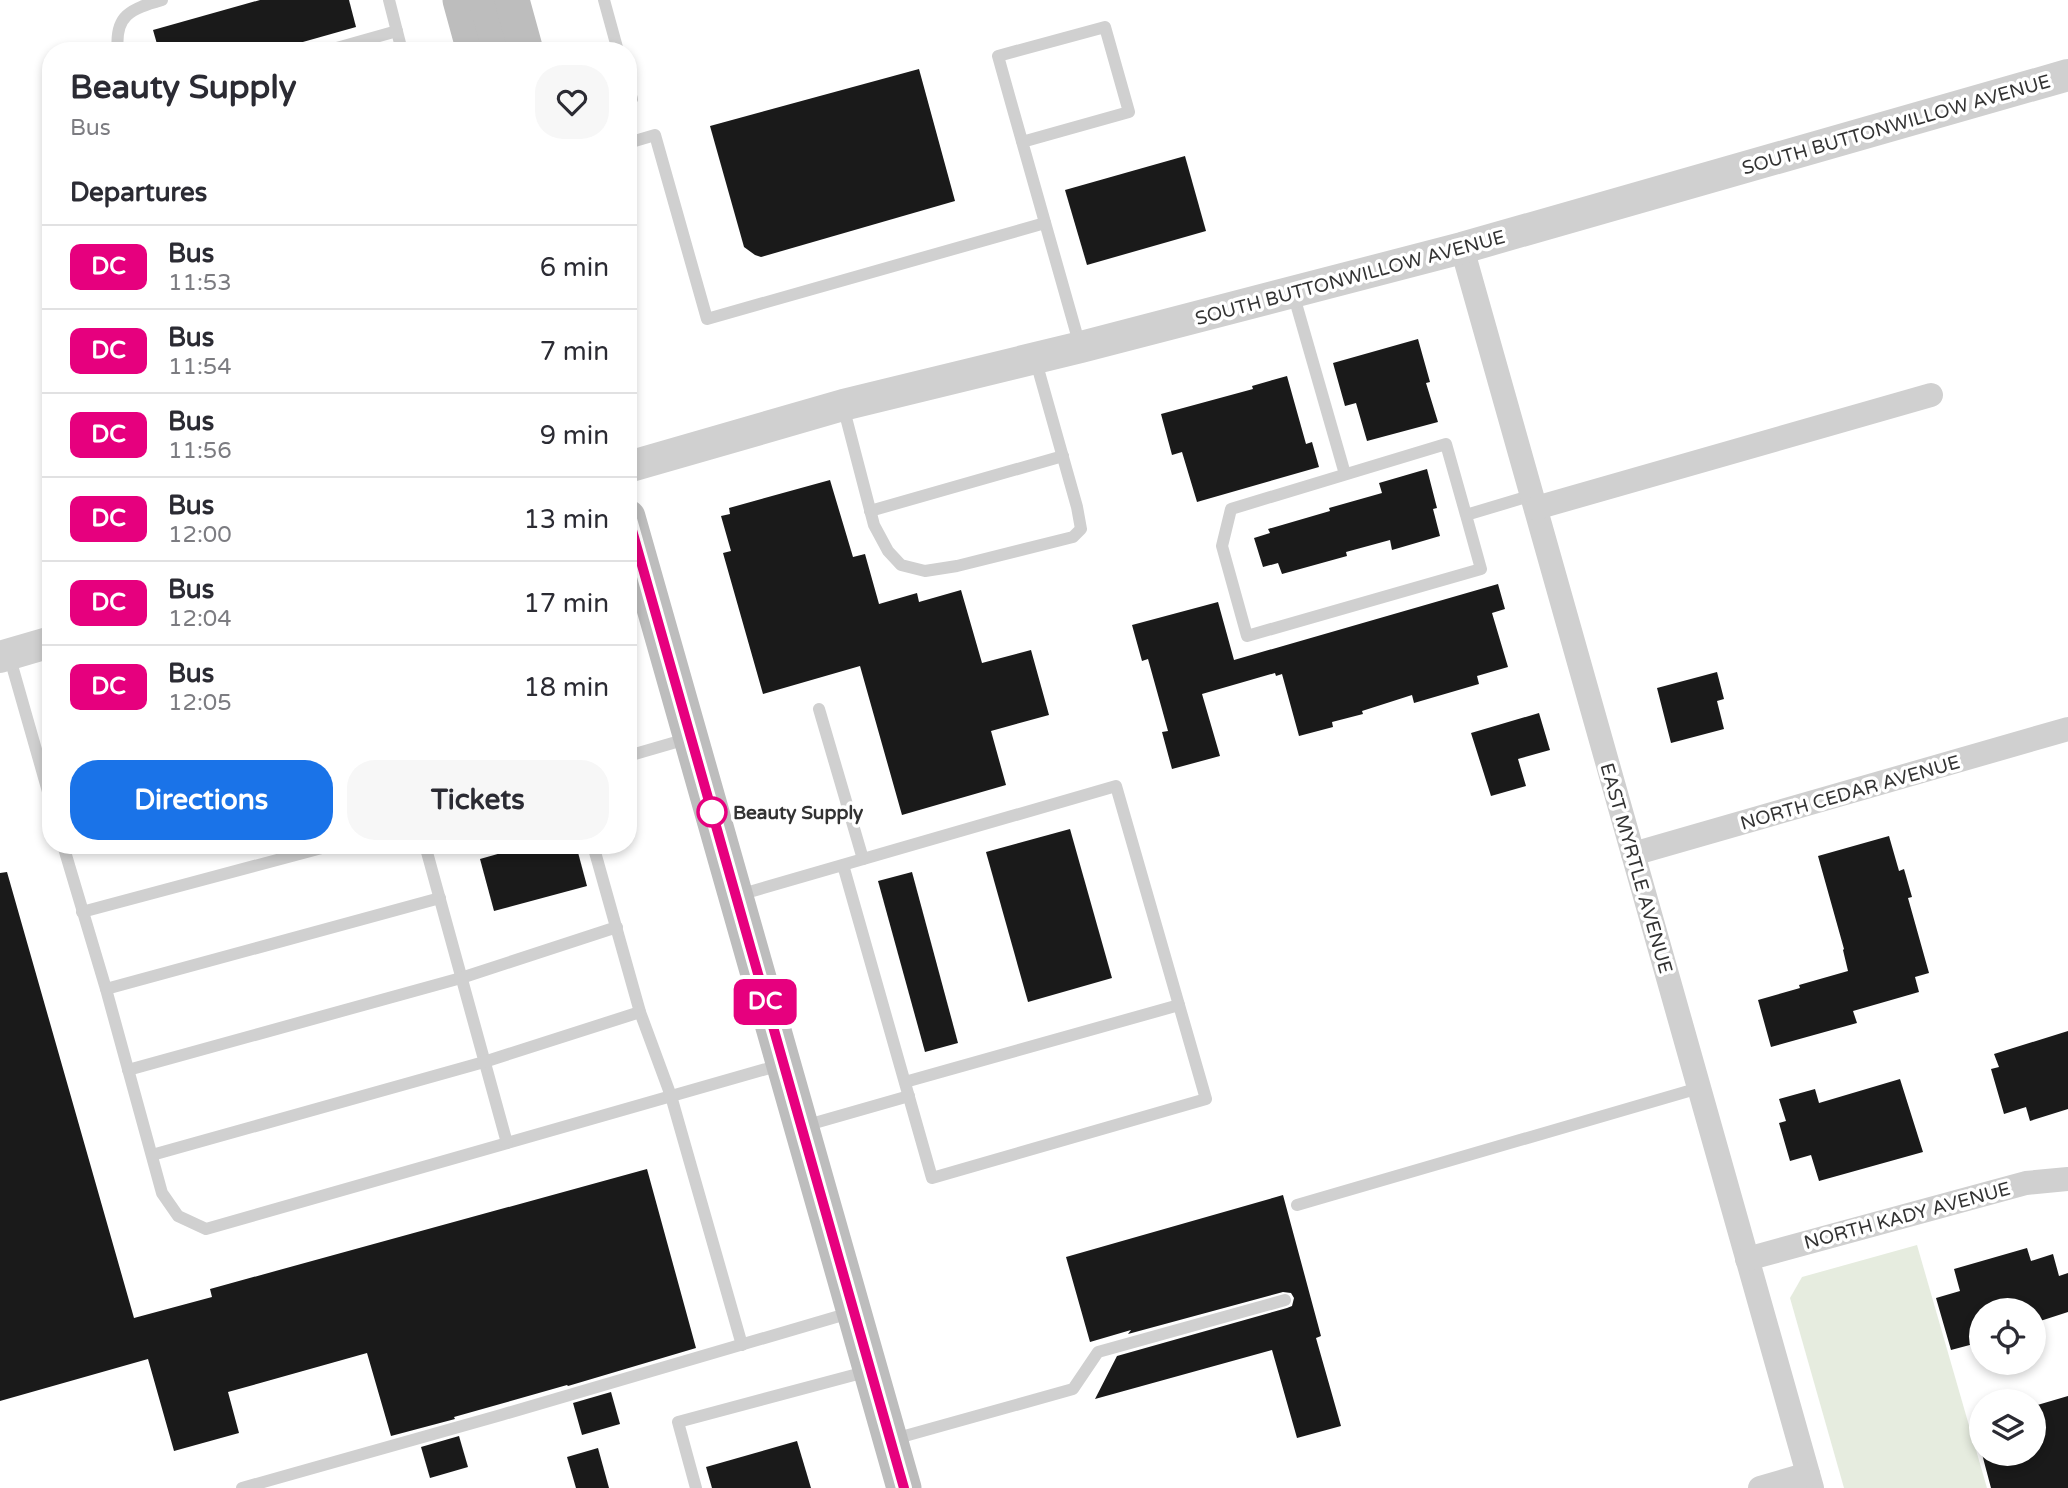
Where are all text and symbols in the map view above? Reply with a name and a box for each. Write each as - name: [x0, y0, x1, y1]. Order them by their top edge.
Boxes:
- button: heart: [535, 65, 609, 139]
- text: Beauty Supply: [70, 68, 296, 107]
- street label: SOUTH BUTTONWILLOW AVENUE: [1740, 70, 2053, 180]
- text: Bus: [70, 114, 111, 142]
- text: Departures: [70, 177, 207, 208]
- street label: SOUTH BUTTONWILLOW AVENUE: [1193, 226, 1508, 330]
- text: Bus: [168, 238, 214, 269]
- text: DC: [91, 252, 126, 281]
- text: 6 min: [540, 252, 609, 283]
- text: 11:53: [168, 269, 232, 297]
- text: Bus: [168, 322, 214, 353]
- text: DC: [91, 336, 126, 365]
- text: 7 min: [540, 336, 609, 367]
- text: 11:54: [168, 353, 232, 381]
- text: Bus: [168, 406, 214, 437]
- text: DC: [91, 420, 126, 449]
- text: 9 min: [540, 420, 609, 451]
- text: 11:56: [168, 437, 232, 465]
- text: Bus: [168, 490, 214, 521]
- text: DC: [91, 504, 126, 533]
- text: 13 min: [523, 504, 609, 535]
- text: 12:00: [168, 521, 232, 549]
- text: Bus: [168, 574, 214, 605]
- text: DC: [91, 588, 126, 617]
- text: 17 min: [523, 588, 609, 619]
- text: 12:04: [168, 605, 232, 633]
- text: Bus: [168, 658, 214, 689]
- text: DC: [91, 672, 126, 701]
- text: 18 min: [523, 672, 609, 703]
- text: 12:05: [168, 689, 232, 717]
- street label: NORTH CEDAR AVENUE: [1738, 751, 1963, 835]
- button: Directions: [70, 760, 333, 840]
- button: Tickets: [347, 760, 609, 840]
- street label: EAST MYRTLE AVENUE: [1595, 761, 1677, 976]
- marker: Beauty Supply: [697, 797, 727, 827]
- place label: Beauty Supply: [733, 802, 864, 825]
- line badge: DC: [734, 979, 796, 1025]
- text: DC: [748, 987, 782, 1016]
- street label: NORTH KADY AVENUE: [1802, 1178, 2013, 1254]
- map controls: [1969, 1298, 2046, 1466]
- button: locate: [1969, 1298, 2046, 1375]
- button: layers: [1969, 1389, 2046, 1466]

